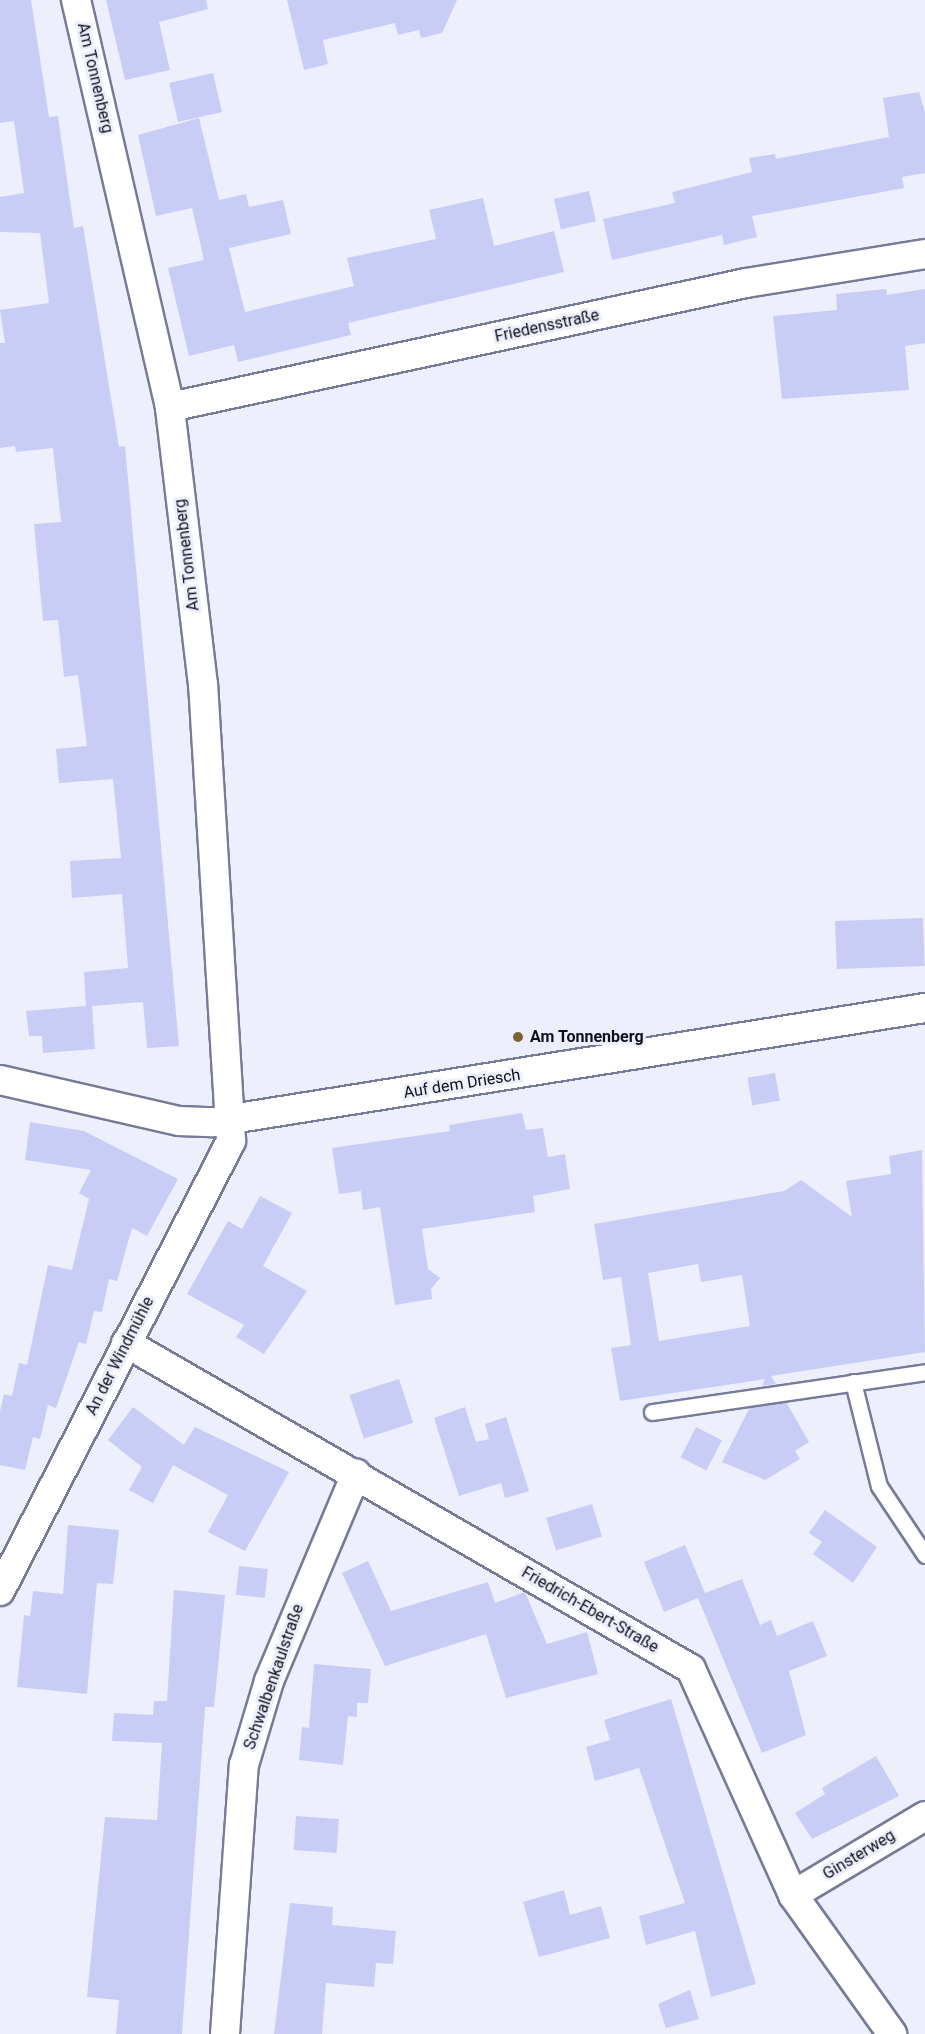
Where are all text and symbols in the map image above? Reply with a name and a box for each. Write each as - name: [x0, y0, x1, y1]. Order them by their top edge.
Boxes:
- street label: Am Tonnenberg: [73, 21, 117, 135]
- street label: Friedensstraße: [493, 306, 601, 346]
- street label: Am Tonnenberg: [171, 498, 203, 612]
- place label: Am Tonnenberg: [530, 1027, 644, 1047]
- marker: Am Tonnenberg: [511, 1030, 525, 1044]
- street label: Auf dem Driesch: [402, 1065, 522, 1103]
- street label: An der Windmühle: [82, 1294, 158, 1418]
- street label: Friedrich-Ebert-Straße: [518, 1563, 662, 1657]
- street label: Schwalbenkaulstraße: [240, 1602, 308, 1752]
- street label: Ginsterweg: [819, 1826, 899, 1884]

